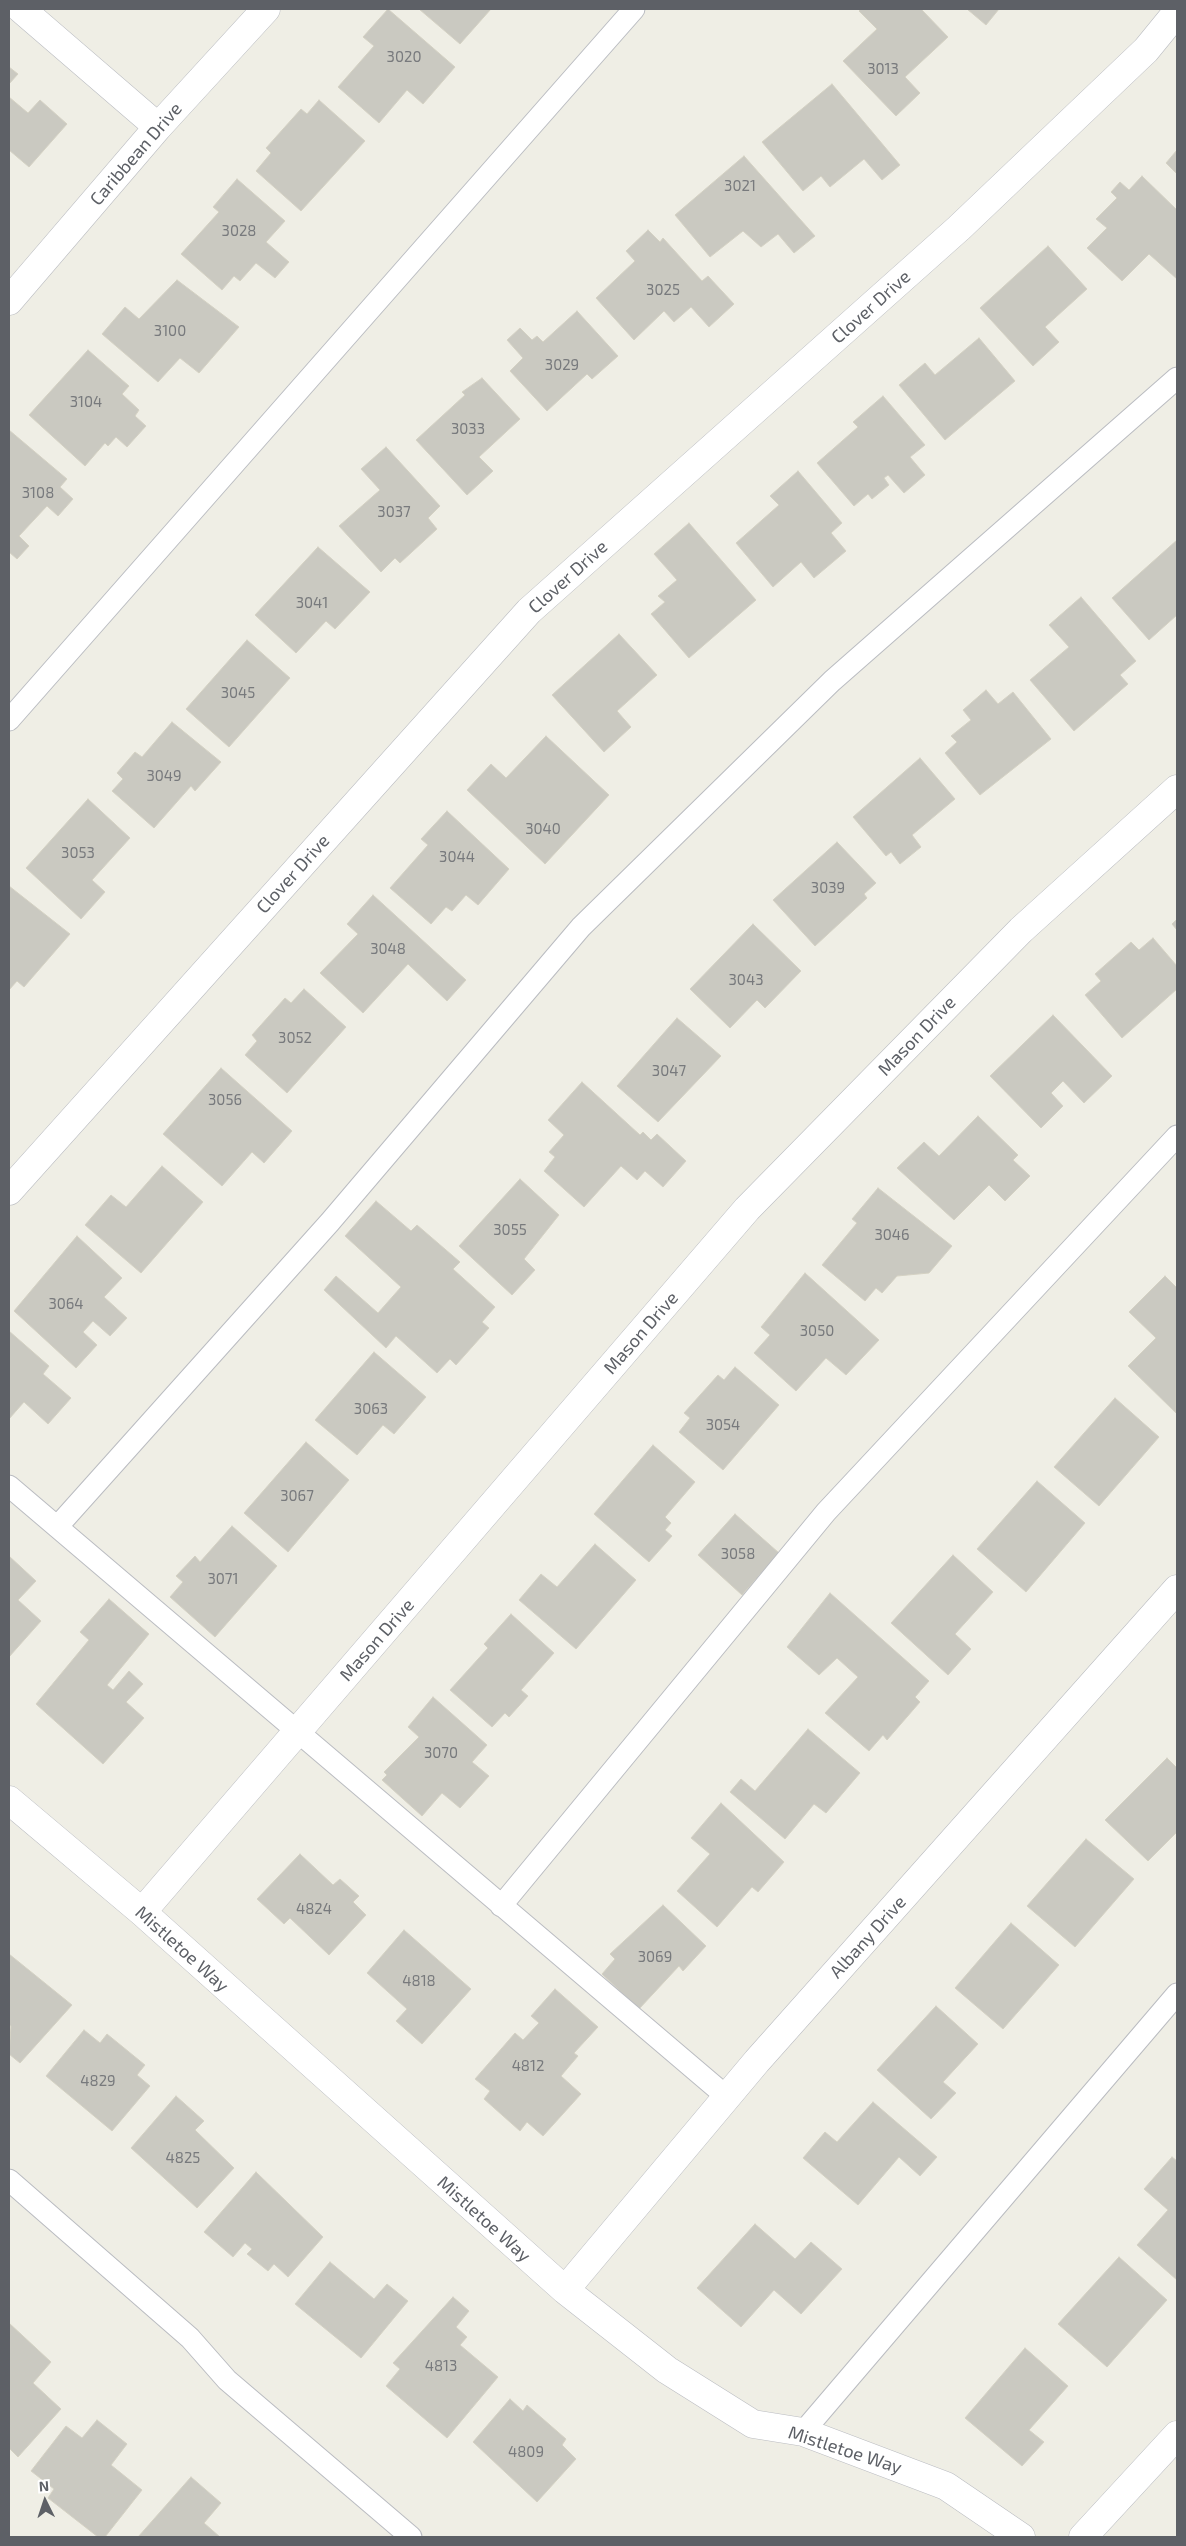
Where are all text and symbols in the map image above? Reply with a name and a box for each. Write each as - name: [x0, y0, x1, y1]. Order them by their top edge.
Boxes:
- house number: 3020: [387, 48, 421, 66]
- house number: 3013: [867, 60, 899, 78]
- street label: Caribbean Drive: [86, 98, 186, 210]
- house number: 3021: [724, 177, 756, 195]
- house number: 3028: [222, 222, 256, 240]
- street label: Clover Drive: [827, 266, 915, 348]
- house number: 3025: [646, 281, 680, 299]
- house number: 3100: [154, 322, 186, 340]
- house number: 3029: [545, 356, 579, 374]
- house number: 3104: [70, 393, 102, 411]
- house number: 3033: [451, 420, 485, 438]
- house number: 3108: [22, 484, 54, 502]
- house number: 3037: [377, 503, 411, 521]
- street label: Clover Drive: [524, 536, 612, 618]
- house number: 3041: [296, 594, 328, 612]
- house number: 3045: [221, 684, 255, 702]
- house number: 3049: [146, 767, 182, 785]
- house number: 3040: [525, 820, 561, 838]
- street label: Clover Drive: [252, 830, 334, 918]
- house number: 3053: [61, 844, 95, 862]
- house number: 3044: [439, 848, 475, 866]
- house number: 3039: [811, 879, 845, 897]
- house number: 3048: [370, 940, 406, 958]
- house number: 3043: [729, 971, 763, 989]
- street label: Mason Drive: [874, 992, 960, 1080]
- house number: 3052: [278, 1029, 312, 1047]
- house number: 3047: [652, 1062, 686, 1080]
- house number: 3056: [208, 1091, 242, 1109]
- house number: 3055: [493, 1221, 527, 1239]
- house number: 3046: [874, 1226, 910, 1244]
- street label: Mason Drive: [599, 1287, 683, 1379]
- house number: 3064: [48, 1295, 84, 1313]
- house number: 3050: [800, 1322, 834, 1340]
- house number: 3063: [354, 1400, 388, 1418]
- house number: 3054: [706, 1416, 740, 1434]
- house number: 3067: [280, 1487, 314, 1505]
- house number: 3058: [721, 1545, 755, 1563]
- house number: 3071: [207, 1570, 239, 1588]
- street label: Mason Drive: [335, 1594, 419, 1686]
- house number: 3070: [424, 1744, 458, 1762]
- street label: Albany Drive: [825, 1891, 911, 1983]
- house number: 4824: [296, 1900, 332, 1918]
- street label: Mistletoe Way: [131, 1901, 233, 1997]
- house number: 3069: [638, 1948, 672, 1966]
- house number: 4818: [402, 1972, 436, 1990]
- house number: 4812: [512, 2057, 544, 2075]
- house number: 4829: [80, 2072, 116, 2090]
- house number: 4825: [166, 2149, 200, 2167]
- street label: Mistletoe Way: [433, 2171, 535, 2267]
- house number: 4813: [425, 2357, 457, 2375]
- street label: Mistletoe Way: [785, 2421, 905, 2479]
- house number: 4809: [508, 2443, 544, 2461]
- north arrow: [20, 2476, 70, 2526]
- text: N: [38, 2477, 50, 2494]

